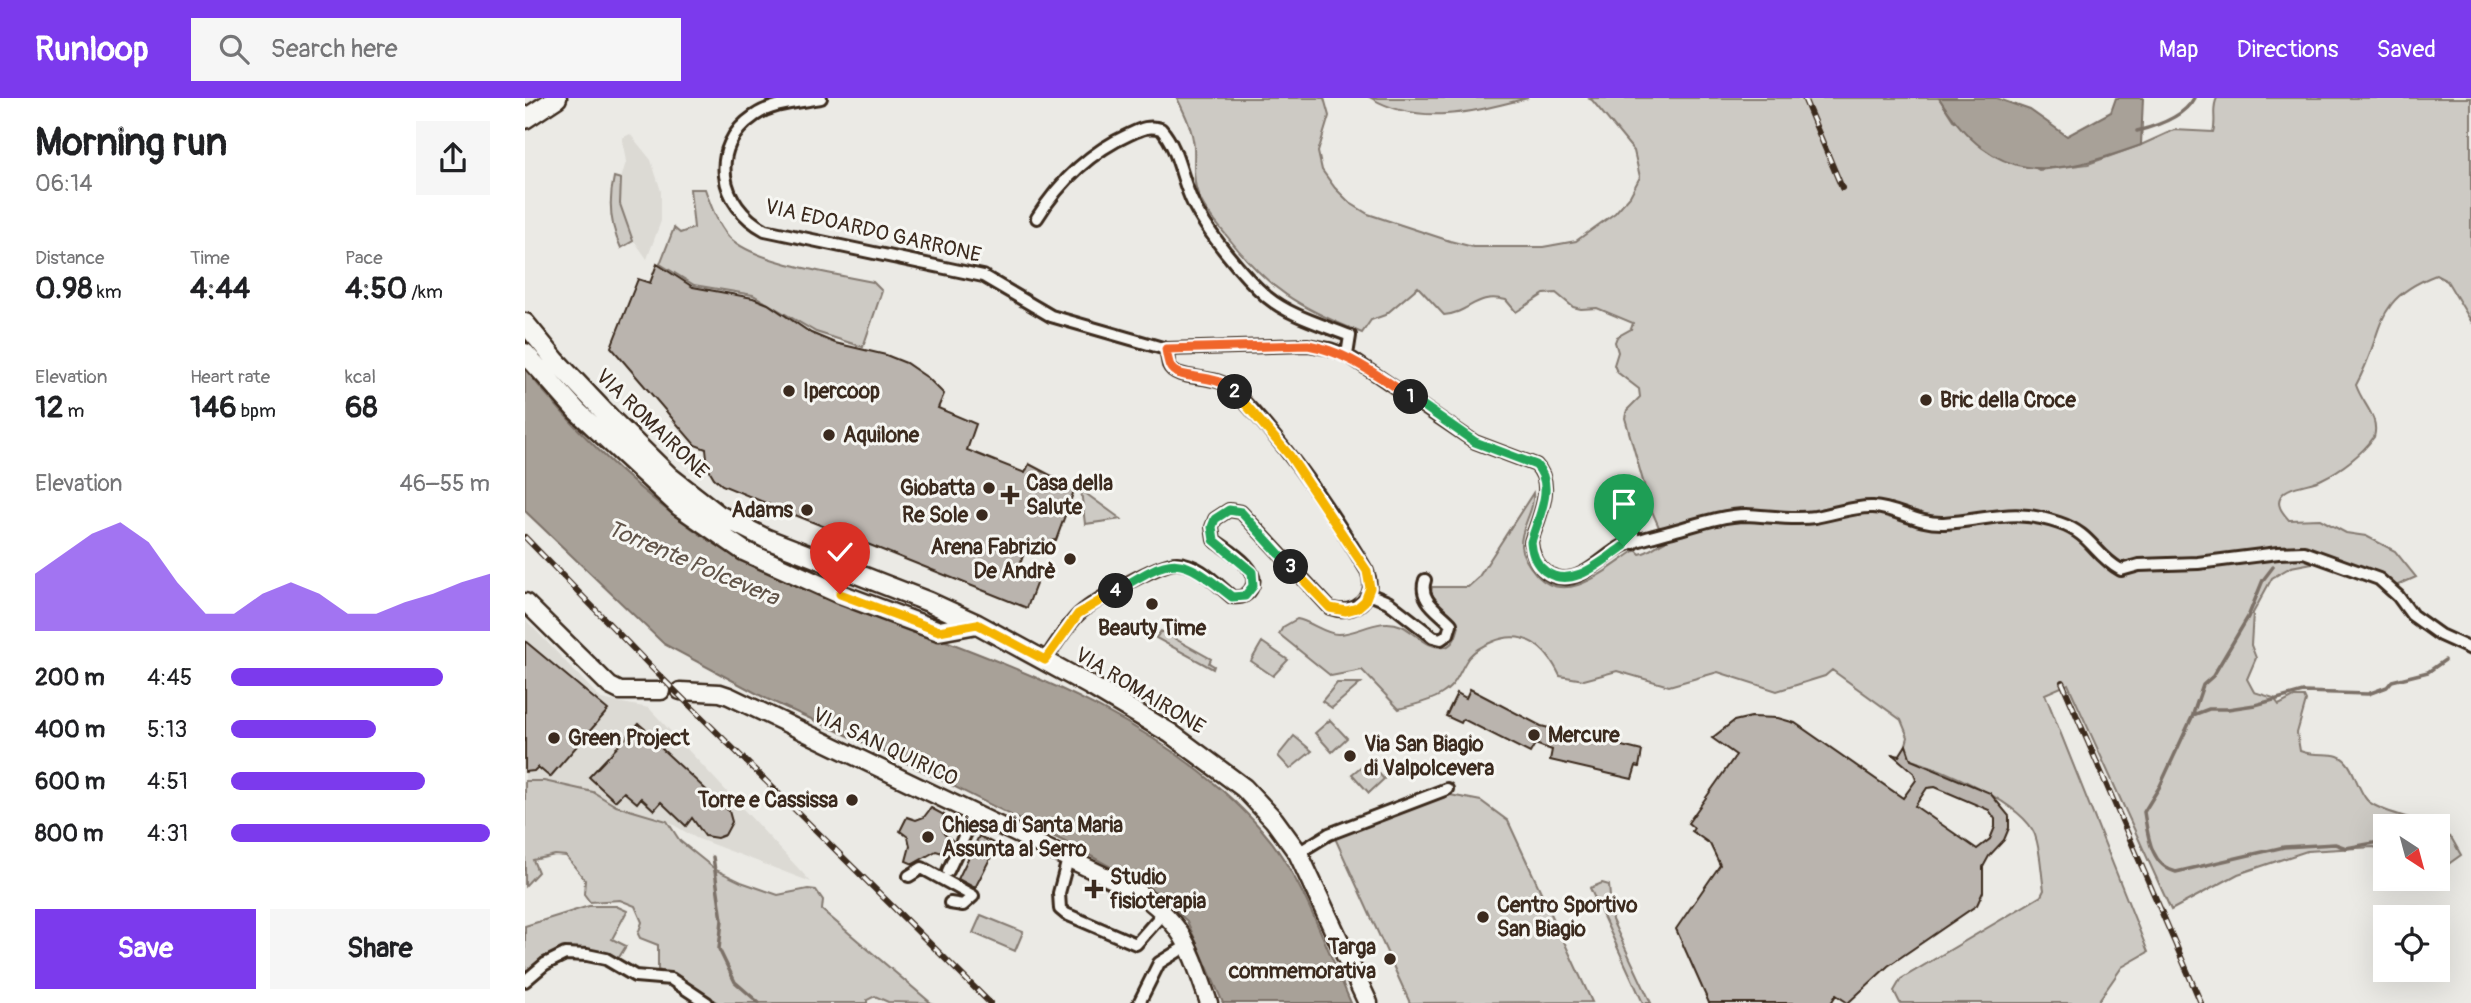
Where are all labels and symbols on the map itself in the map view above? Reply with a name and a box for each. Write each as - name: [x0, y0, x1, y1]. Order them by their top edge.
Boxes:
- street label: VIA EDOARDO GARRONE: [762, 193, 984, 269]
- street label: VIA ROMAIRONE: [590, 363, 714, 485]
- pin: 2: [1217, 374, 1253, 410]
- place label: Ipercoop: [803, 378, 880, 405]
- pin: 1: [1393, 380, 1428, 414]
- marker: Ipercoop: [781, 383, 797, 399]
- place label: Bric della Croce: [1940, 387, 2076, 414]
- marker: Bric della Croce: [1918, 392, 1934, 408]
- place label: Aquilone: [843, 422, 920, 449]
- marker: Aquilone: [821, 427, 837, 443]
- place label: Casa della Salute: [1026, 470, 1113, 521]
- pin: [1594, 474, 1654, 546]
- place label: Giobatta: [900, 475, 975, 502]
- marker: Giobatta: [981, 480, 997, 496]
- marker: Casa della Salute: [1000, 485, 1020, 505]
- place label: Adams: [732, 497, 794, 524]
- marker: Adams: [799, 502, 815, 518]
- place label: Re Sole: [902, 502, 969, 529]
- marker: Re Sole: [974, 507, 990, 523]
- water label: Torrente Polcevera: [603, 514, 784, 613]
- pin: [810, 522, 870, 594]
- place label: Arena Fabrizio De Andrè: [931, 534, 1057, 585]
- pin: 3: [1273, 550, 1309, 584]
- marker: Arena Fabrizio De Andrè: [1062, 551, 1078, 567]
- pin: 4: [1099, 574, 1133, 608]
- marker: Beauty Time: [1144, 596, 1160, 612]
- place label: Beauty Time: [1098, 615, 1207, 642]
- street label: VIA ROMAIRONE: [1070, 641, 1210, 741]
- street label: VIA SAN QUIRICO: [808, 701, 962, 793]
- place label: Mercure: [1548, 722, 1620, 749]
- place label: Green Project: [568, 725, 690, 752]
- marker: Mercure: [1526, 727, 1542, 743]
- marker: Green Project: [546, 730, 562, 746]
- place label: Via San Biagio di Valpolcevera: [1364, 731, 1494, 782]
- marker: Via San Biagio di Valpolcevera: [1342, 748, 1358, 764]
- place label: Torre e Cassissa: [697, 787, 838, 814]
- marker: Torre e Cassissa: [844, 792, 860, 808]
- place label: Chiesa di Santa Maria Assunta al Serro: [942, 812, 1123, 863]
- north arrow: [2373, 814, 2450, 891]
- marker: Chiesa di Santa Maria Assunta al Serro: [920, 829, 936, 845]
- place label: Studio fisioterapia: [1110, 864, 1206, 915]
- marker: Studio fisioterapia: [1084, 879, 1104, 899]
- place label: Centro Sportivo San Biagio: [1497, 892, 1638, 943]
- marker: Centro Sportivo San Biagio: [1475, 909, 1491, 925]
- place label: Targa commemorativa: [1228, 934, 1376, 985]
- marker: Targa commemorativa: [1382, 951, 1398, 967]

